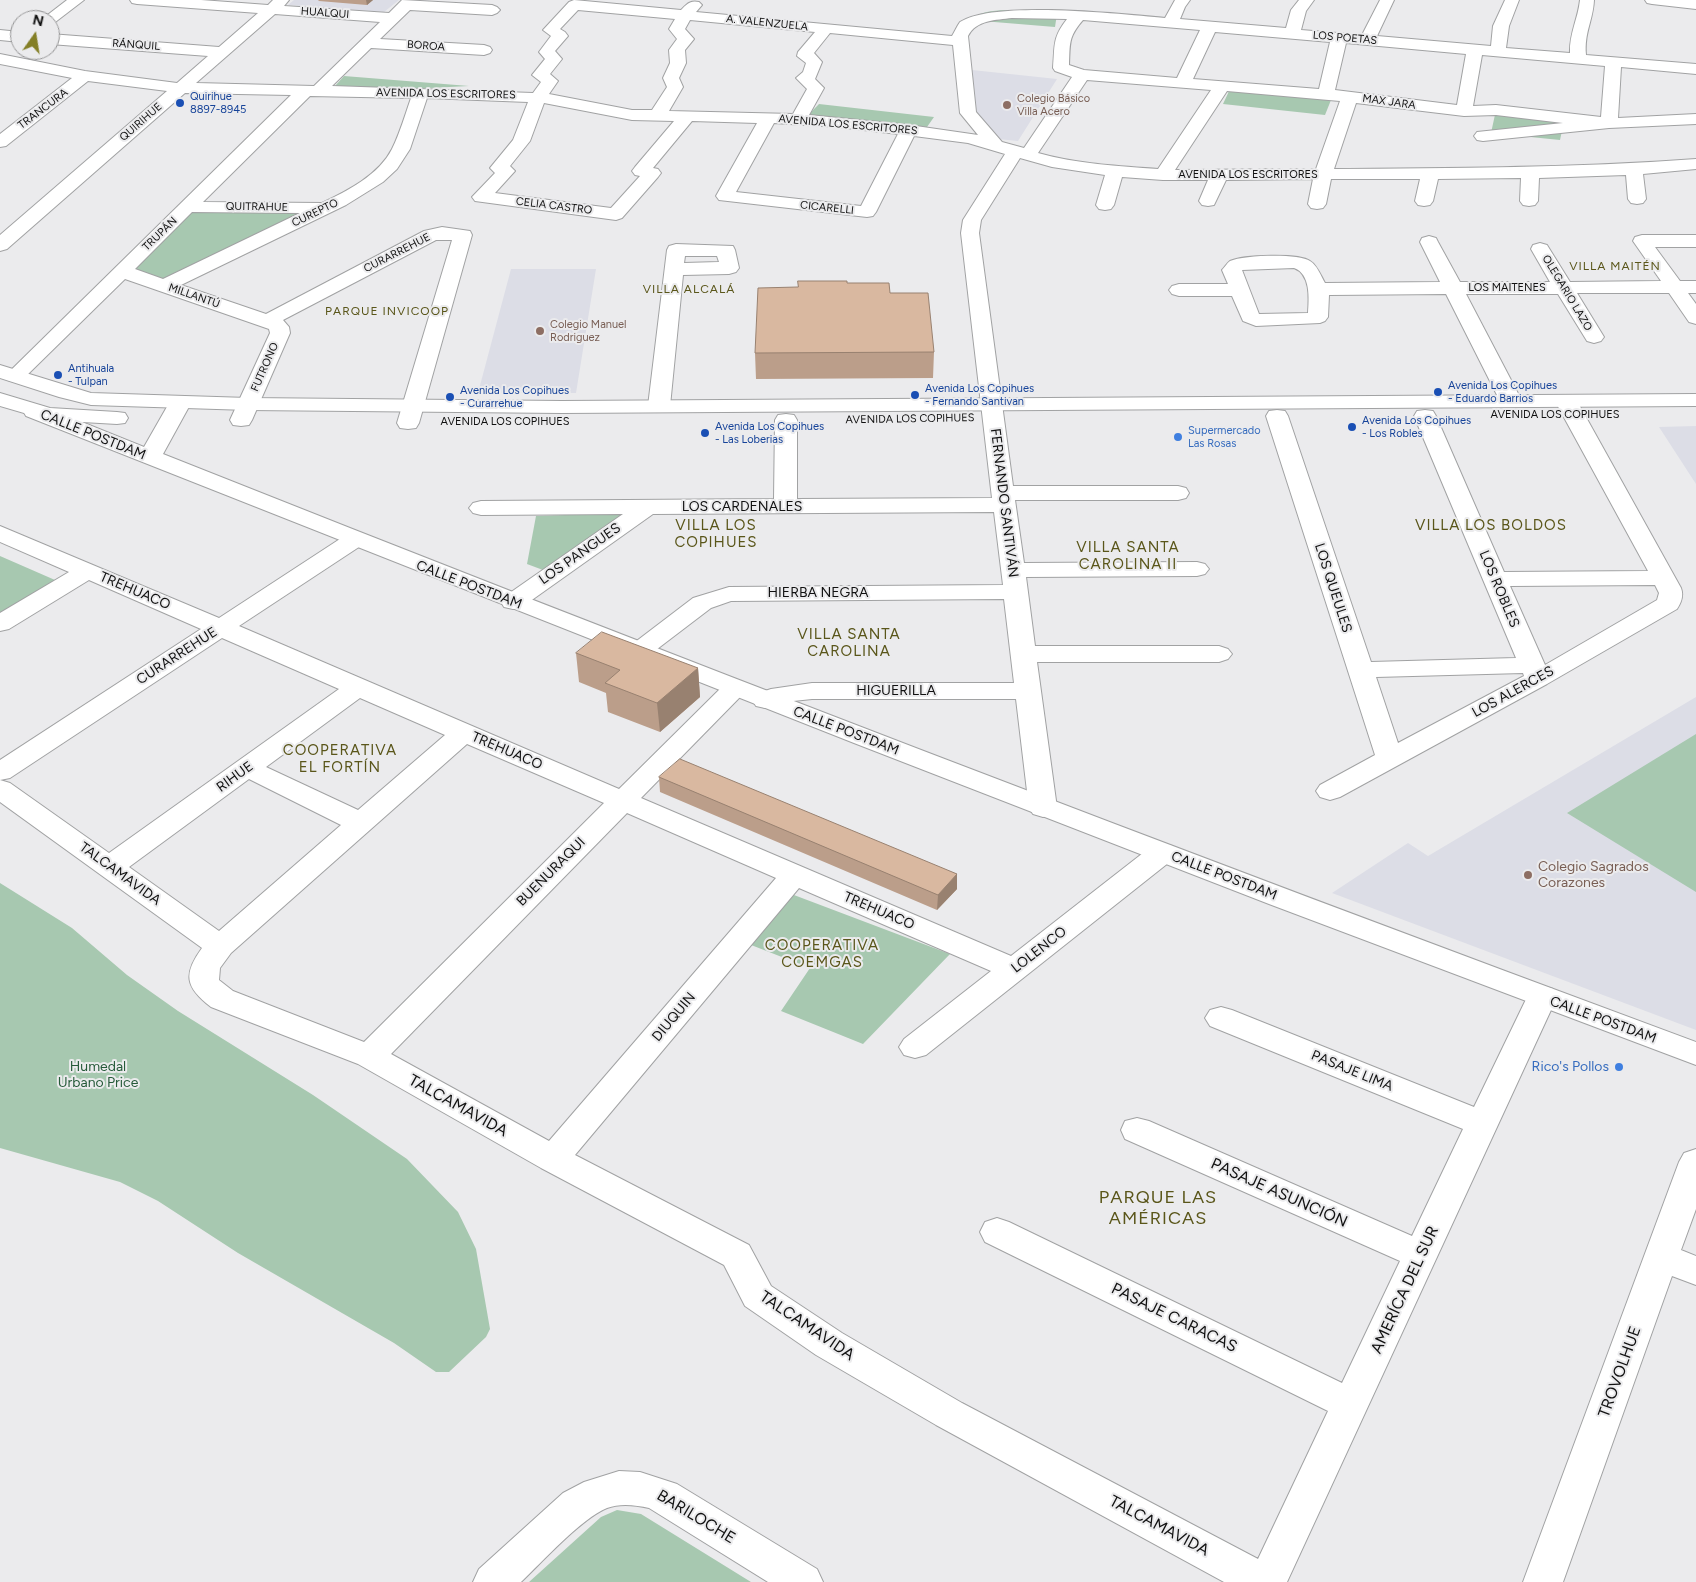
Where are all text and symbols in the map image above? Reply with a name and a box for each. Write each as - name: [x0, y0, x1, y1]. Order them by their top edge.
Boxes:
- street label: HUALQUI: [300, 5, 350, 21]
- north arrow: [10, 10, 60, 60]
- text: N: [31, 11, 45, 30]
- street label: A. VALENZUELA: [725, 12, 809, 34]
- street label: LOS POETAS: [1312, 29, 1378, 47]
- street label: RÁNQUIL: [112, 37, 160, 53]
- street label: BOROA: [407, 38, 445, 54]
- street label: TRANCURA: [15, 86, 71, 132]
- street label: AVENIDA LOS ESCRITORES: [376, 86, 516, 102]
- place label: Quirihue 8897-8945: [190, 90, 246, 116]
- place label: Colegio Básico Villa Acero: [1017, 92, 1090, 118]
- street label: MAX JARA: [1361, 92, 1417, 112]
- marker: Quirihue 8897-8945: [174, 97, 186, 109]
- marker: Colegio Básico Villa Acero: [1001, 99, 1013, 111]
- street label: QUIRIHUE: [117, 100, 165, 144]
- street label: AVENIDA LOS ESCRITORES: [778, 112, 918, 138]
- street label: AVENIDA LOS ESCRITORES: [1178, 168, 1318, 182]
- street label: CELIA CASTRO: [515, 195, 593, 217]
- street label: CUREPTO: [290, 196, 340, 230]
- street label: CICARELLI: [799, 199, 855, 217]
- street label: QUITRAHUE: [226, 200, 288, 214]
- street label: TRUPÁN: [140, 214, 180, 254]
- street label: CURARREHUE: [362, 231, 432, 275]
- street label: OLEGARIO LAZO: [1539, 253, 1595, 333]
- district label: VILLA MAITÉN: [1568, 259, 1662, 273]
- street label: MILLANTÚ: [167, 281, 221, 311]
- street label: LOS MAITENES: [1468, 281, 1546, 295]
- district label: VILLA ALCALÁ: [641, 282, 737, 296]
- district label: PARQUE INVICOOP: [323, 304, 451, 318]
- place label: Colegio Manuel Rodriguez: [550, 318, 626, 344]
- marker: Colegio Manuel Rodriguez: [534, 325, 546, 337]
- street label: FUTRONO: [248, 340, 282, 394]
- place label: Antihuala - Tulpan: [68, 362, 114, 388]
- marker: Antihuala - Tulpan: [52, 369, 64, 381]
- place label: Avenida Los Copihues - Eduardo Barrios: [1448, 379, 1557, 405]
- place label: Avenida Los Copihues - Fernando Santivan: [925, 382, 1034, 408]
- place label: Avenida Los Copihues - Curarrehue: [460, 384, 569, 410]
- marker: Avenida Los Copihues - Eduardo Barrios: [1432, 386, 1444, 398]
- marker: Avenida Los Copihues - Fernando Santivan: [909, 389, 921, 401]
- marker: Avenida Los Copihues - Curarrehue: [444, 391, 456, 403]
- street label: CALLE POSTDAM: [38, 406, 148, 464]
- street label: AVENIDA LOS COPIHUES: [1491, 408, 1619, 422]
- street label: AVENIDA LOS COPIHUES: [845, 411, 975, 427]
- place label: Avenida Los Copihues - Los Robles: [1362, 414, 1471, 440]
- street label: AVENIDA LOS COPIHUES: [441, 415, 569, 429]
- place label: Avenida Los Copihues - Las Loberias: [715, 420, 824, 446]
- marker: Avenida Los Copihues - Los Robles: [1346, 421, 1358, 433]
- place label: Supermercado Las Rosas: [1188, 424, 1261, 450]
- marker: Avenida Los Copihues - Las Loberias: [699, 427, 711, 439]
- street label: FERNANDO SANTIVÁN: [987, 427, 1021, 579]
- marker: Supermercado Las Rosas: [1172, 431, 1184, 443]
- street label: LOS CARDENALES: [682, 499, 802, 515]
- district label: VILLA LOS COPIHUES: [673, 517, 759, 552]
- district label: VILLA LOS BOLDOS: [1413, 517, 1569, 535]
- street label: LOS PANGUES: [536, 520, 624, 588]
- district label: VILLA SANTA CAROLINA II: [1075, 539, 1181, 574]
- street label: LOS QUEULES: [1311, 541, 1355, 635]
- street label: LOS ROBLES: [1475, 548, 1523, 630]
- street label: CALLE POSTDAM: [414, 557, 524, 613]
- street label: TREHUACO: [97, 569, 173, 613]
- street label: HIERBA NEGRA: [768, 585, 868, 601]
- street label: CURARREHUE: [134, 624, 220, 688]
- district label: VILLA SANTA CAROLINA: [796, 626, 902, 661]
- street label: LOS ALERCES: [1469, 663, 1557, 721]
- street label: HIGUERILLA: [856, 683, 936, 699]
- street label: CALLE POSTDAM: [791, 703, 901, 759]
- street label: TREHUACO: [469, 729, 545, 773]
- district label: COOPERATIVA EL FORTÍN: [281, 742, 399, 777]
- street label: RIHUE: [213, 758, 257, 796]
- street label: BUENURAQUI: [513, 834, 589, 910]
- street label: TALCAMAVIDA: [76, 839, 164, 909]
- street label: CALLE POSTDAM: [1169, 848, 1279, 904]
- place label: Colegio Sagrados Corazones: [1538, 859, 1649, 892]
- marker: Colegio Sagrados Corazones: [1522, 869, 1534, 881]
- street label: TREHUACO: [841, 889, 917, 933]
- street label: LOLENCO: [1008, 923, 1070, 977]
- district label: COOPERATIVA COEMGAS: [763, 937, 881, 972]
- street label: DIUQUIN: [649, 989, 699, 1045]
- street label: CALLE POSTDAM: [1547, 993, 1659, 1047]
- street label: PASAJE LIMA: [1309, 1047, 1395, 1095]
- park label: Humedal Urbano Price: [58, 1059, 138, 1092]
- place label: Rico's Pollos: [1532, 1059, 1609, 1075]
- marker: Rico's Pollos: [1613, 1061, 1625, 1073]
- street label: TALCAMAVIDA: [405, 1071, 511, 1141]
- street label: PASAJE ASUNCIÓN: [1208, 1154, 1350, 1232]
- district label: PARQUE LAS AMÉRICAS: [1098, 1187, 1218, 1230]
- street label: AMERÍCA DEL SUR: [1367, 1223, 1443, 1357]
- street label: PASAJE CARACAS: [1108, 1279, 1240, 1357]
- street label: TALCAMAVIDA: [756, 1287, 858, 1365]
- street label: TROVOLHUE: [1595, 1324, 1645, 1420]
- street label: BARILOCHE: [653, 1486, 739, 1548]
- street label: TALCAMAVIDA: [1106, 1492, 1212, 1560]

